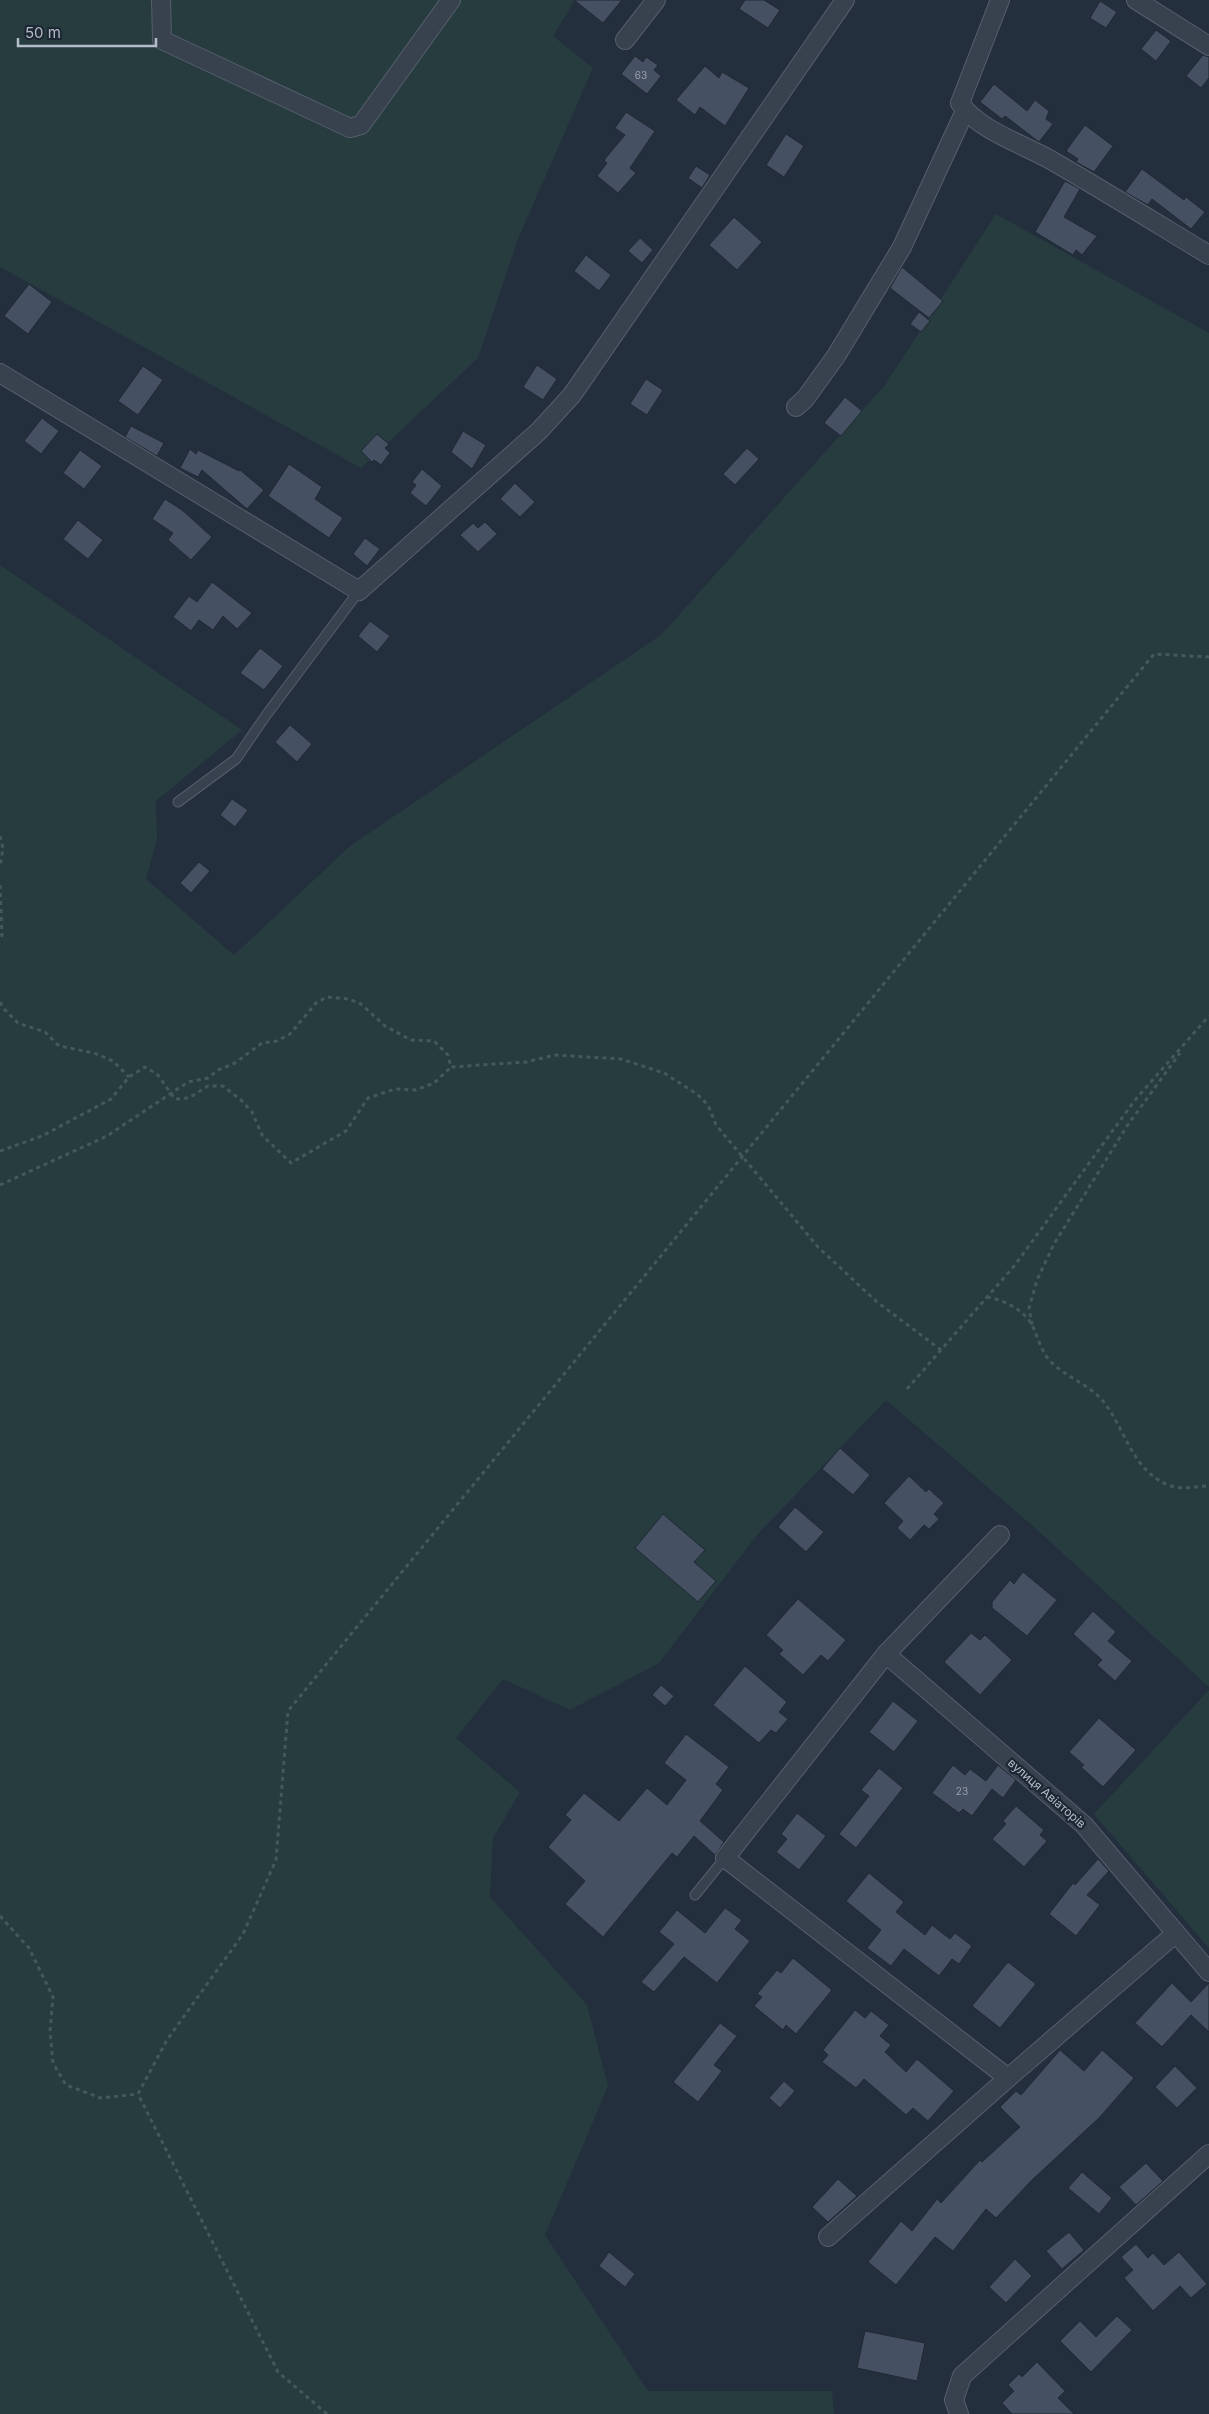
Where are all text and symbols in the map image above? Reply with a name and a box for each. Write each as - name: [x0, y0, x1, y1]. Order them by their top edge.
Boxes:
- scale bar: [18, 15, 155, 47]
- text: 50 m: [25, 23, 61, 42]
- house number: 63: [635, 69, 647, 81]
- street label: вулиця Авіаторів: [1005, 1755, 1089, 1831]
- house number: 23: [956, 1785, 968, 1797]

